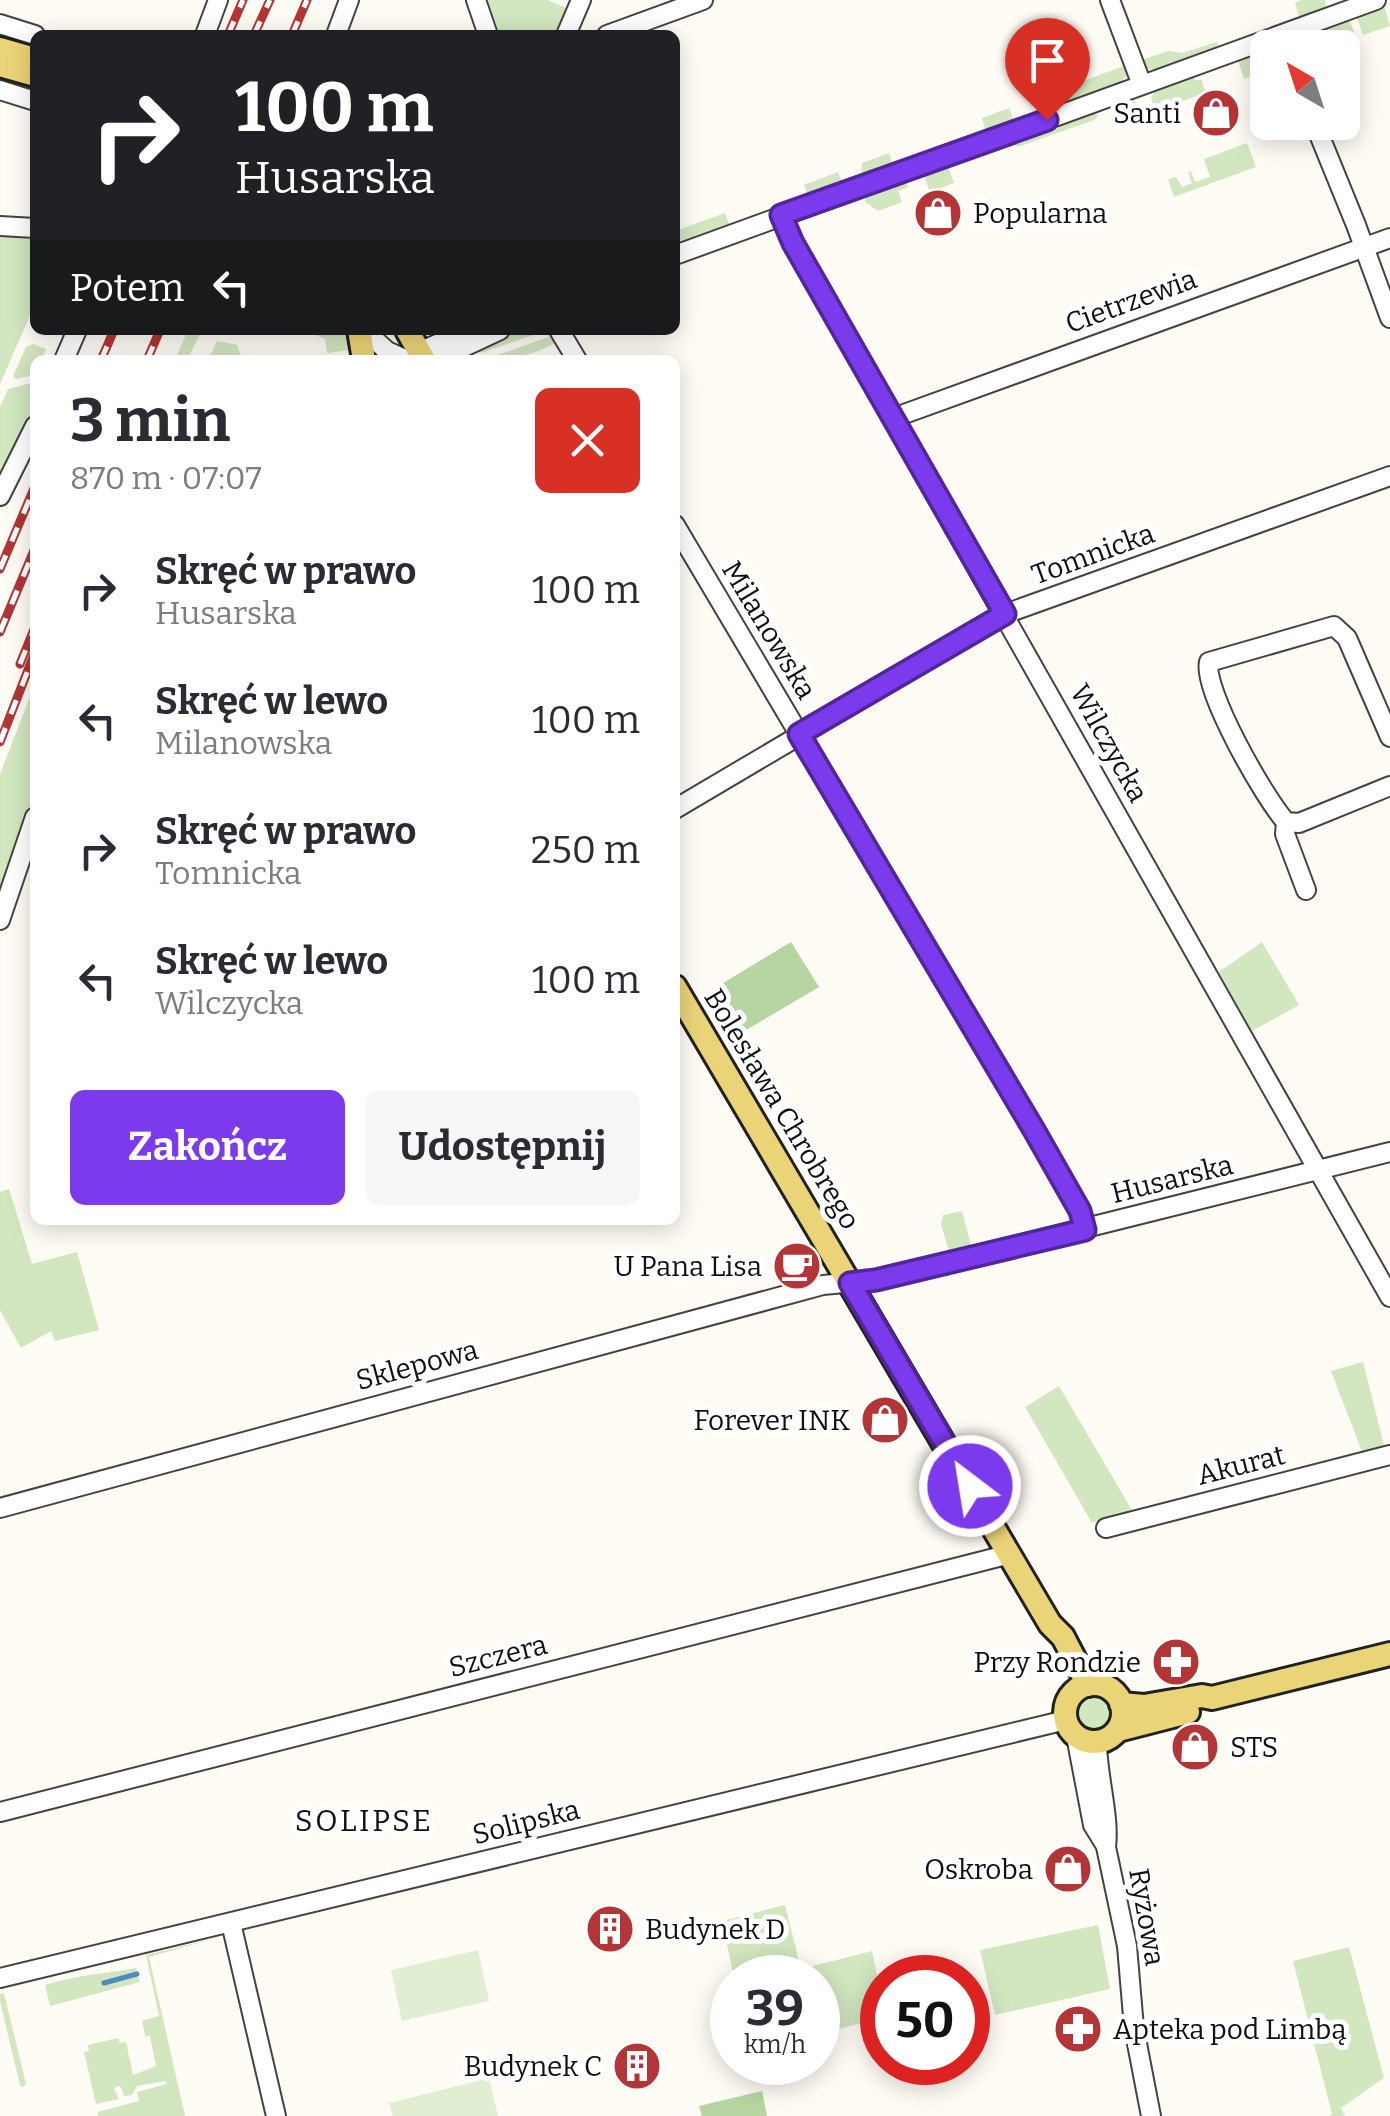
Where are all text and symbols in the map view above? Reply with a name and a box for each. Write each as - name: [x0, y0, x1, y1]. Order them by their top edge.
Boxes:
- pin: [1005, 18, 1090, 121]
- north arrow: [1250, 30, 1360, 140]
- map controls: [1250, 30, 1360, 140]
- icon: arrive: [1020, 33, 1075, 88]
- text: 100 m: [235, 66, 434, 150]
- icon: right: [70, 70, 200, 200]
- shop icon: Santi: [1190, 87, 1242, 139]
- place label: Santi: [1113, 97, 1181, 130]
- text: Husarska: [235, 151, 435, 205]
- shop icon: Popularna: [912, 187, 964, 239]
- place label: Popularna: [973, 197, 1107, 230]
- icon: left: [204, 260, 259, 315]
- street label: Cietrzewia: [1061, 262, 1201, 340]
- text: Potem: [70, 265, 184, 311]
- text: 3 min: [70, 385, 230, 457]
- button: close: [535, 388, 640, 493]
- text: 870 m · 07:07: [70, 459, 262, 497]
- street label: Tomnicka: [1027, 517, 1159, 591]
- text: Skręć w prawo: [155, 548, 416, 594]
- street label: Milanowska: [715, 555, 823, 705]
- icon: right: [70, 563, 125, 618]
- text: 100 m: [532, 567, 640, 613]
- text: Husarska: [155, 594, 297, 632]
- text: Skręć w lewo: [155, 678, 388, 724]
- street label: Wilczycka: [1063, 678, 1155, 808]
- icon: left: [70, 693, 125, 748]
- text: 100 m: [532, 697, 640, 743]
- text: Milanowska: [155, 724, 332, 762]
- text: Skręć w prawo: [155, 808, 416, 854]
- icon: right: [70, 823, 125, 878]
- text: 250 m: [531, 827, 640, 873]
- text: Tomnicka: [155, 854, 301, 892]
- text: Skręć w lewo: [155, 938, 388, 984]
- icon: left: [70, 953, 125, 1008]
- text: 100 m: [532, 957, 640, 1003]
- street label: Bolesława Chrobrego: [697, 983, 867, 1235]
- text: Wilczycka: [155, 984, 303, 1022]
- button: Zakończ: [70, 1090, 345, 1205]
- button: Udostępnij: [365, 1090, 640, 1205]
- street label: Husarska: [1108, 1148, 1236, 1210]
- cafe icon: U Pana Lisa: [771, 1240, 823, 1292]
- place label: U Pana Lisa: [613, 1250, 762, 1283]
- street label: Sklepowa: [352, 1333, 482, 1397]
- shop icon: Forever INK: [859, 1394, 911, 1446]
- place label: Forever INK: [694, 1404, 850, 1437]
- position arrow: [918, 1434, 1022, 1538]
- street label: Akurat: [1194, 1438, 1288, 1492]
- street label: Szczera: [445, 1628, 551, 1684]
- pharmacy icon: Przy Rondzie: [1150, 1636, 1202, 1688]
- place label: Przy Rondzie: [973, 1646, 1141, 1679]
- shop icon: STS: [1169, 1721, 1221, 1773]
- place label: STS: [1230, 1731, 1278, 1764]
- street label: Solipska: [469, 1793, 583, 1851]
- district label: SOLIPSE: [295, 1803, 433, 1839]
- shop icon: Oskroba: [1042, 1843, 1094, 1895]
- place label: Oskroba: [924, 1853, 1033, 1886]
- street label: Ryżowa: [1122, 1866, 1172, 1968]
- building icon: Budynek D: [584, 1903, 636, 1955]
- place label: Budynek D: [645, 1913, 785, 1946]
- speed limit sign: 50: [860, 1955, 990, 2085]
- text: 39: [746, 1978, 804, 2038]
- pharmacy icon: Apteka pod Limbą: [1052, 2003, 1104, 2055]
- place label: Apteka pod Limbą: [1113, 2013, 1347, 2046]
- text: km/h: [744, 2030, 806, 2060]
- building icon: Budynek C: [611, 2040, 663, 2092]
- place label: Budynek C: [464, 2050, 602, 2083]

